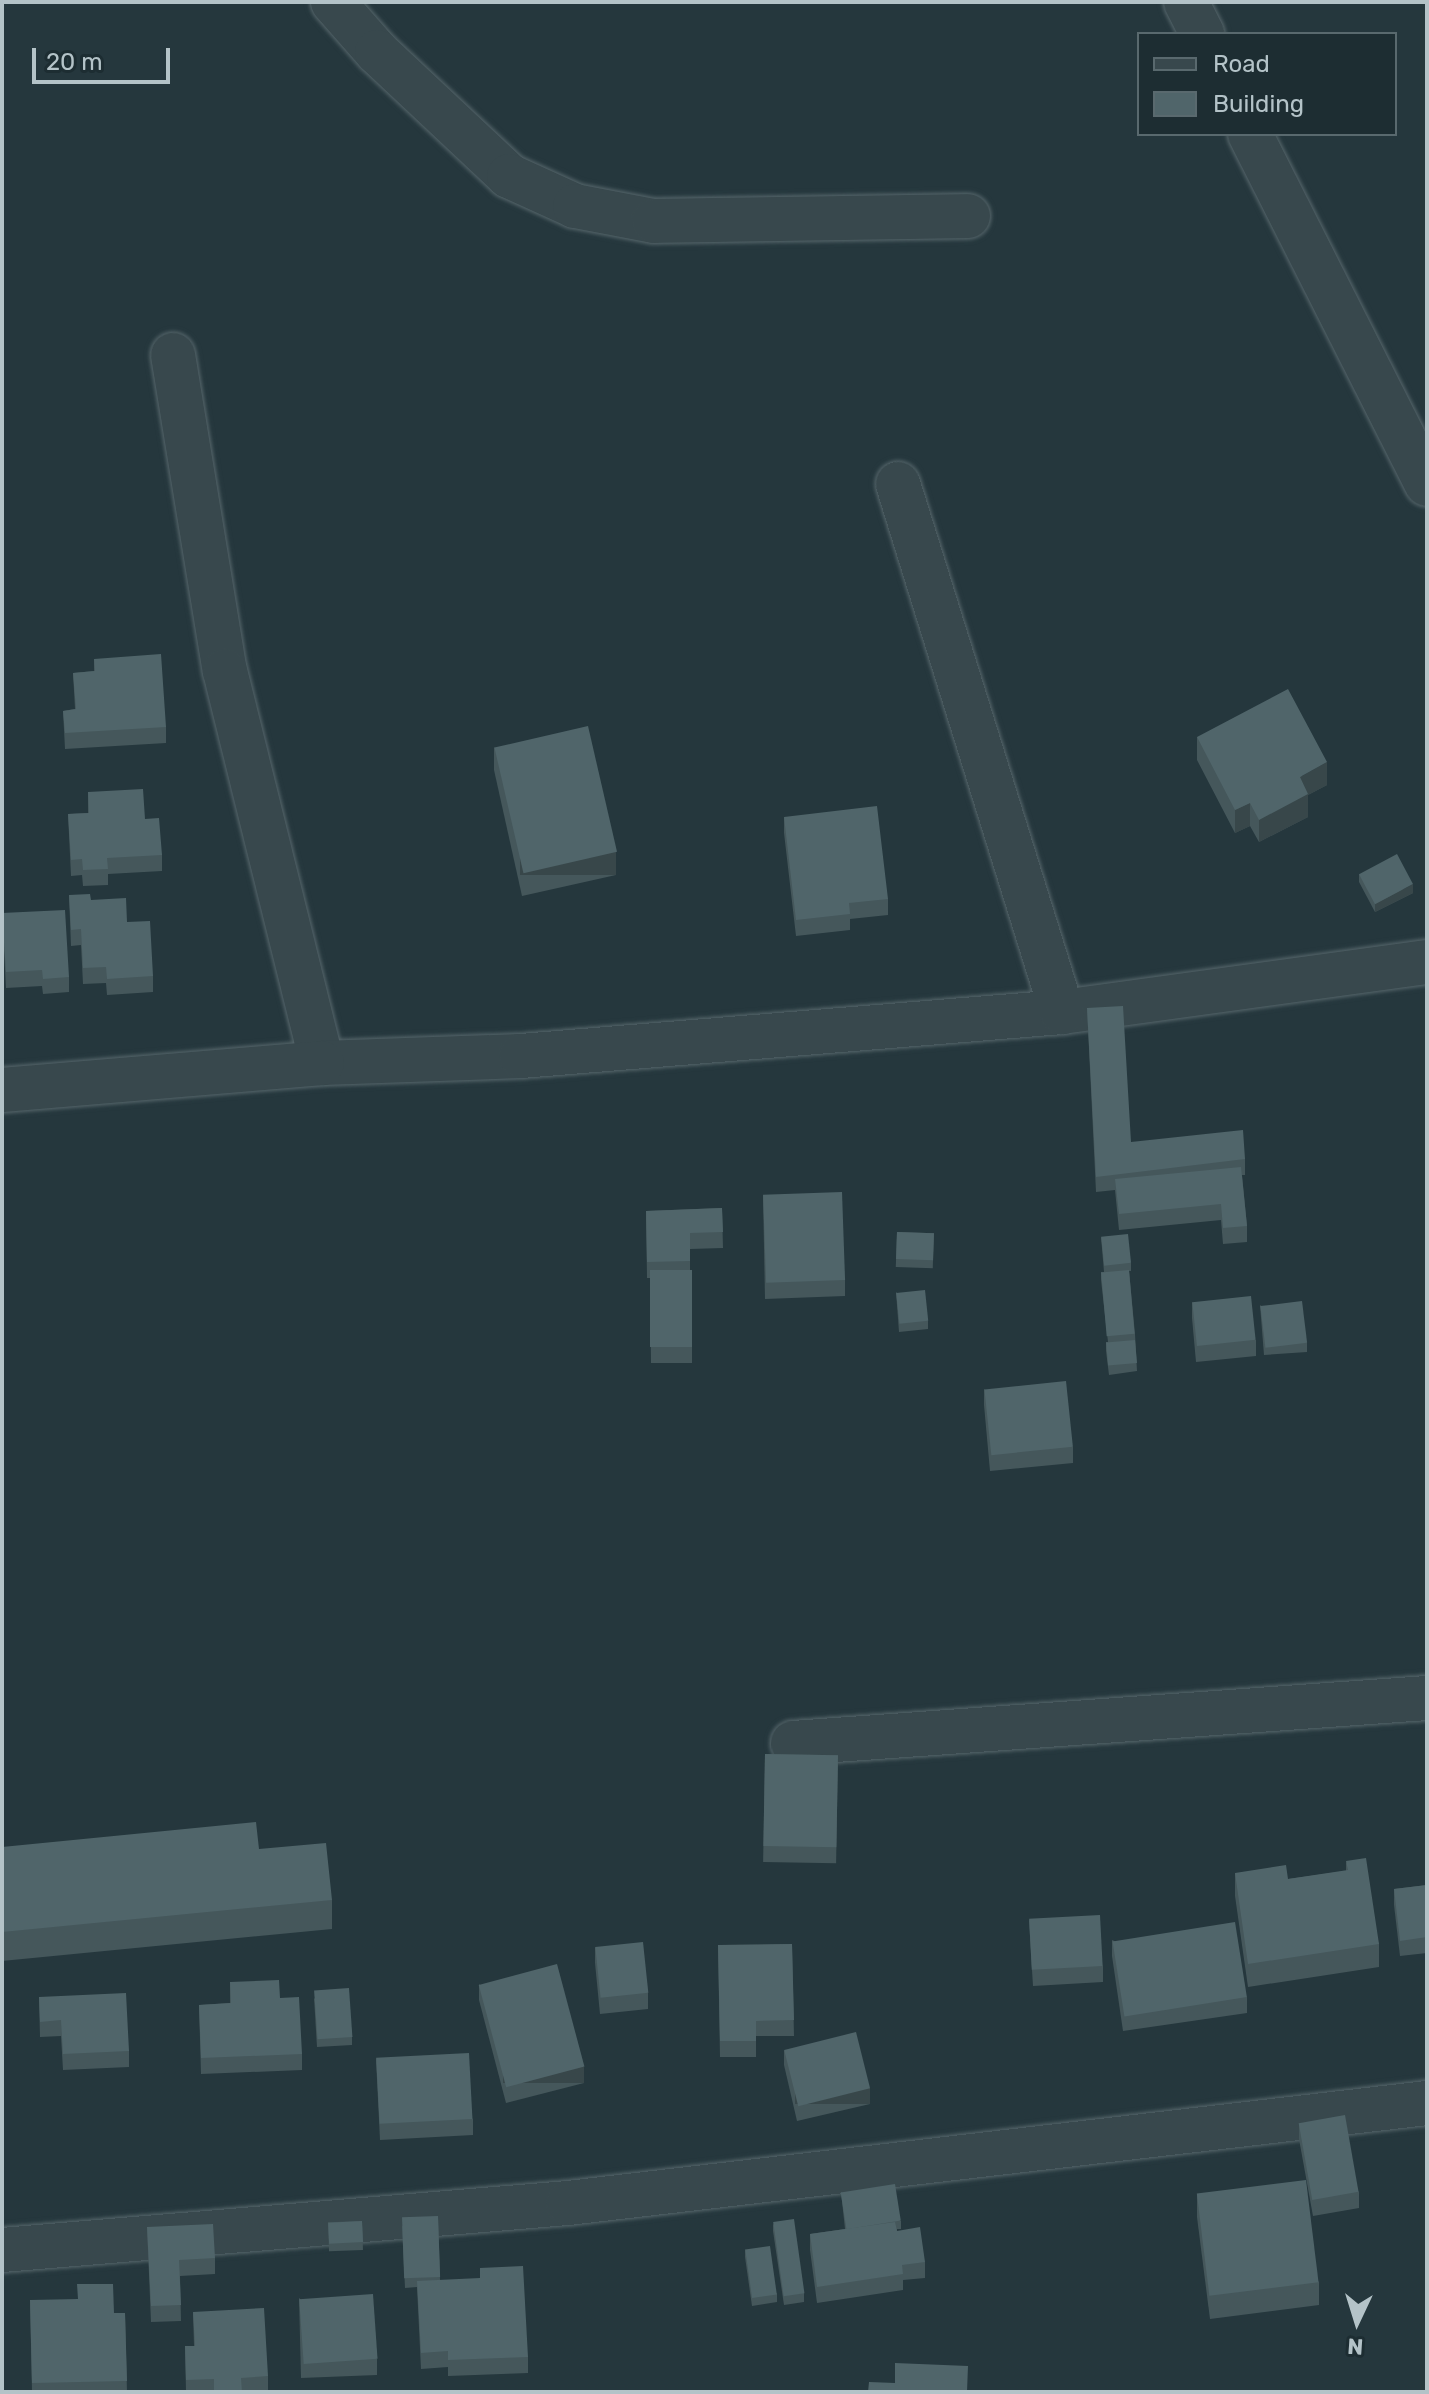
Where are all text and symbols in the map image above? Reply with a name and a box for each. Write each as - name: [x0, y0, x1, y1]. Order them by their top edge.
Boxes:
- scale bar: [36, 32, 174, 82]
- legend: [1137, 32, 1397, 136]
- text: 20 m: [46, 48, 103, 76]
- text: Road: [1213, 50, 1270, 78]
- text: Building: [1213, 90, 1304, 118]
- north arrow: [1317, 2282, 1397, 2362]
- text: N: [1346, 2332, 1364, 2360]

